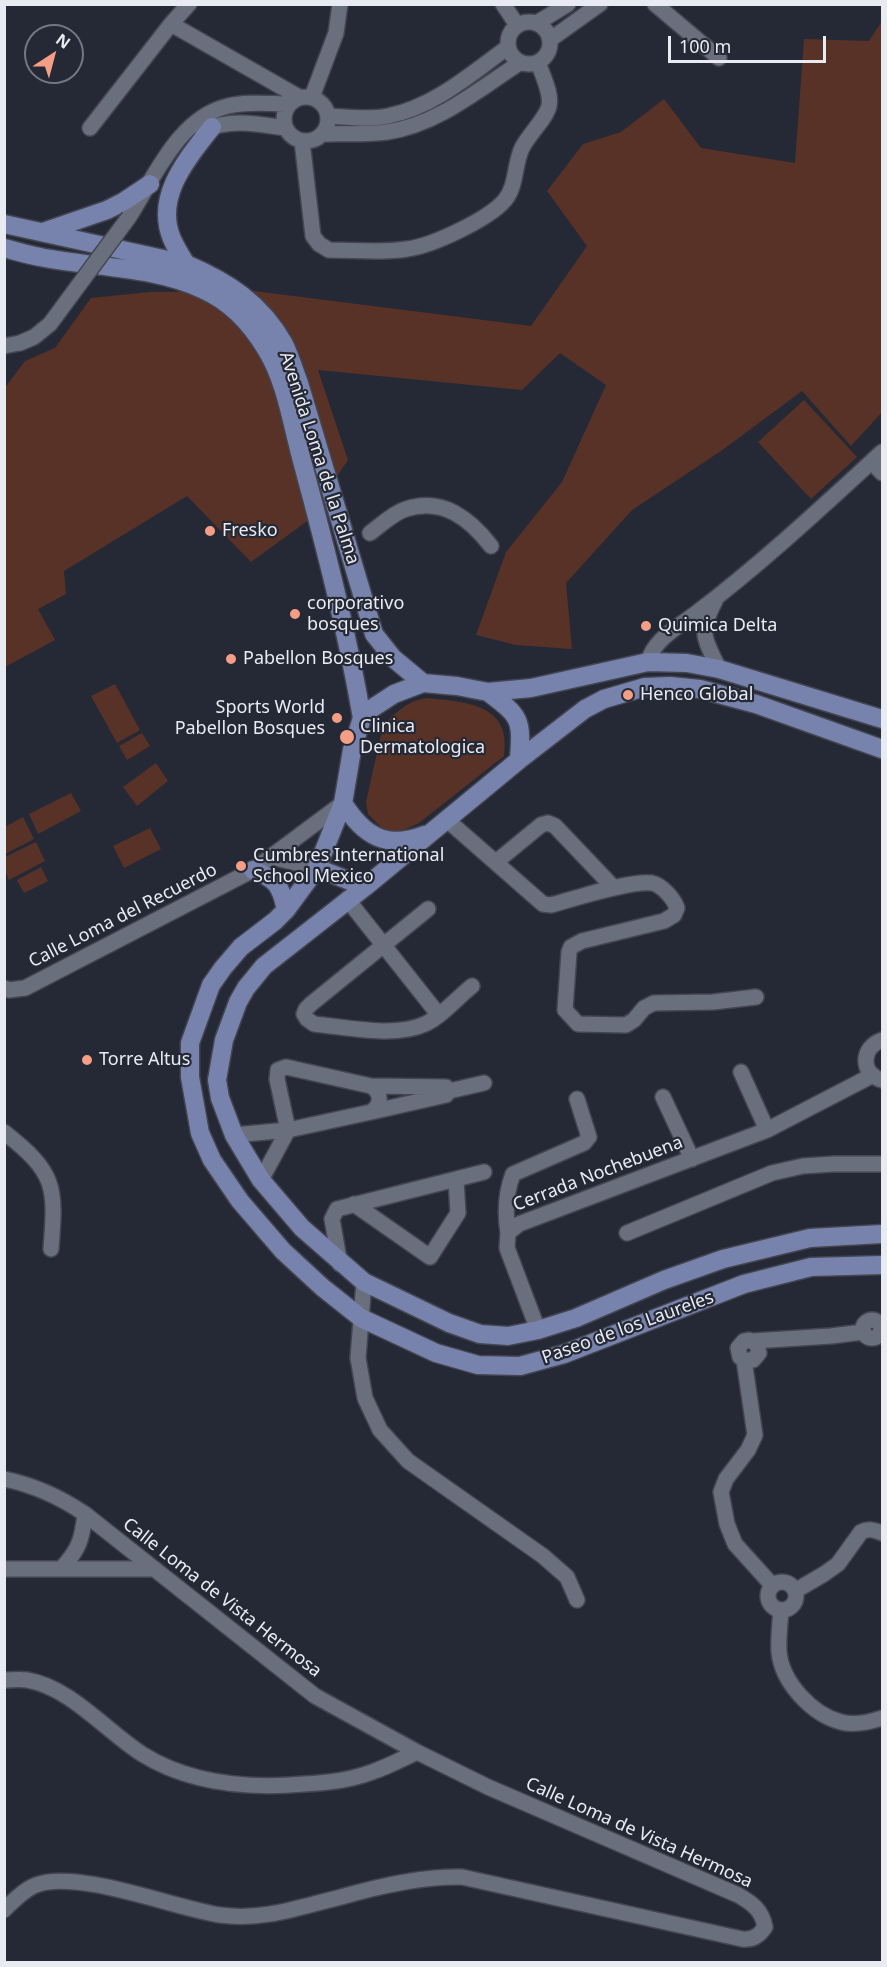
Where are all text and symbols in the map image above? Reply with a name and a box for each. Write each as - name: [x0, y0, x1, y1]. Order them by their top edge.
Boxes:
- north arrow: [24, 24, 84, 84]
- scale bar: [671, 24, 828, 62]
- text: N: [52, 28, 75, 54]
- text: 100 m: [679, 34, 731, 58]
- street label: Avenida Loma de la Palma: [274, 349, 364, 567]
- place label: Fresko: [222, 520, 278, 542]
- marker: Fresko: [203, 524, 217, 538]
- place label: corporativo bosques: [307, 593, 404, 636]
- marker: corporativo bosques: [288, 607, 302, 621]
- place label: Quimica Delta: [658, 615, 777, 637]
- marker: Quimica Delta: [639, 619, 653, 633]
- place label: Pabellon Bosques: [243, 648, 393, 670]
- marker: Pabellon Bosques: [224, 652, 238, 666]
- place label: Henco Global: [640, 684, 753, 706]
- marker: Henco Global: [621, 688, 635, 702]
- place label: Sports World Pabellon Bosques: [175, 697, 325, 740]
- marker: Sports World Pabellon Bosques: [330, 711, 344, 725]
- place label: Clinica Dermatologica: [360, 716, 485, 758]
- marker: Clinica Dermatologica: [338, 728, 356, 746]
- place label: Cumbres International School Mexico: [253, 845, 444, 888]
- street label: Calle Loma del Recuerdo: [25, 859, 221, 973]
- marker: Cumbres International School Mexico: [234, 859, 248, 873]
- place label: Torre Altus: [99, 1049, 190, 1071]
- marker: Torre Altus: [80, 1053, 94, 1067]
- street label: Cerrada Nochebuena: [510, 1132, 686, 1216]
- street label: Paseo de los Laureles: [539, 1287, 717, 1369]
- street label: Calle Loma de Vista Hermosa: [118, 1514, 326, 1682]
- street label: Calle Loma de Vista Hermosa: [522, 1773, 756, 1893]

